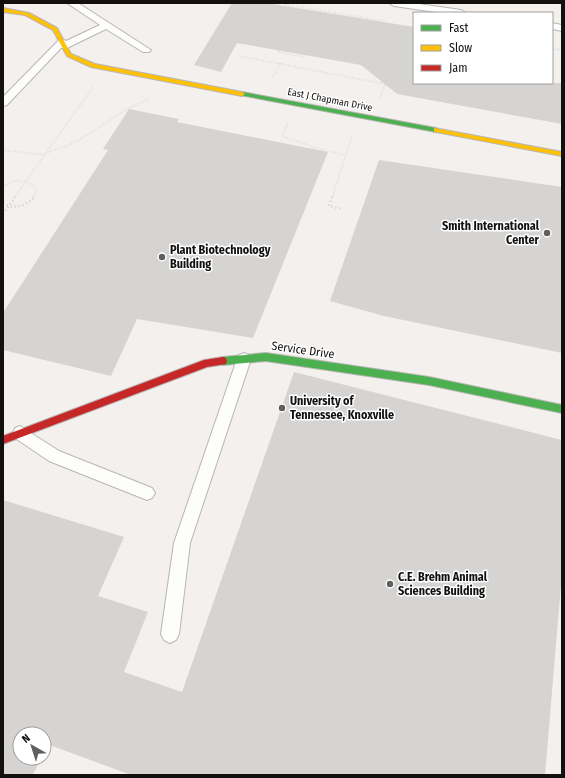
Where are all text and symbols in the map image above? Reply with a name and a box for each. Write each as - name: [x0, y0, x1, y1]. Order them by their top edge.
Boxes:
- legend: [413, 12, 553, 84]
- text: Fast: [449, 21, 468, 35]
- text: Slow: [449, 41, 472, 55]
- text: Jam: [449, 61, 467, 75]
- street label: East J Chapman Drive: [286, 86, 373, 114]
- place label: Smith International Center: [442, 219, 540, 247]
- marker: Smith International Center: [542, 228, 552, 238]
- place label: Plant Biotechnology Building: [170, 243, 271, 271]
- marker: Plant Biotechnology Building: [157, 252, 167, 262]
- street label: Service Drive: [271, 339, 335, 361]
- place label: University of Tennessee, Knoxville: [290, 394, 394, 422]
- marker: University of Tennessee, Knoxville: [277, 403, 287, 413]
- place label: C.E. Brehm Animal Sciences Building: [398, 570, 488, 598]
- marker: C.E. Brehm Animal Sciences Building: [385, 579, 395, 589]
- north arrow: [12, 726, 52, 766]
- text: N: [19, 731, 33, 746]

